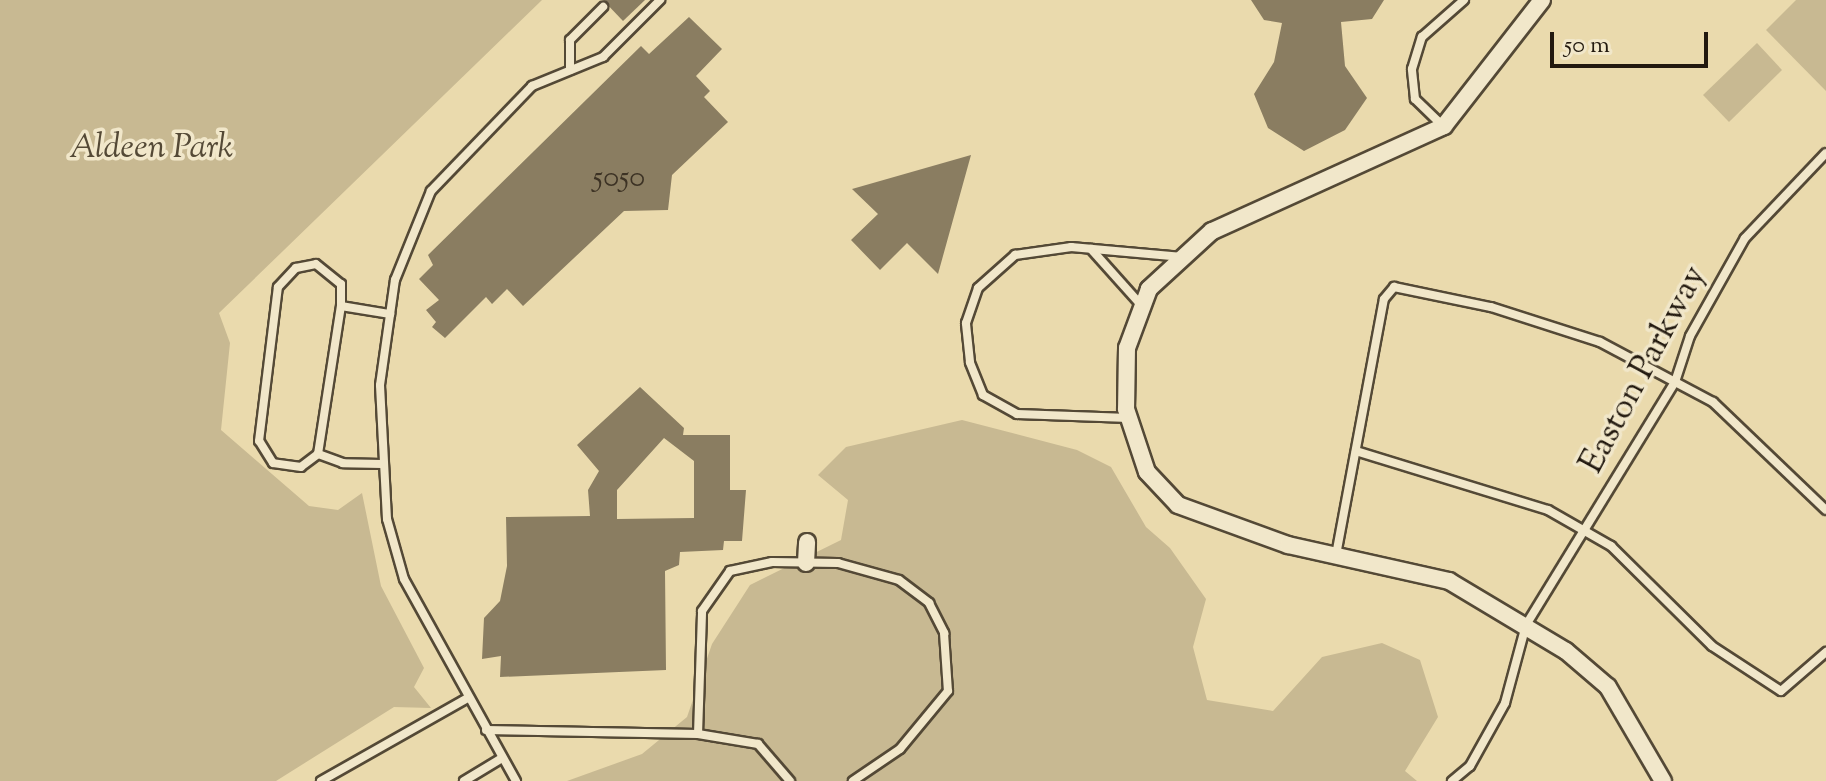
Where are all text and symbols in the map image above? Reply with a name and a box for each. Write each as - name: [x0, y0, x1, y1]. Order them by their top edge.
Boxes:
- scale bar: [1554, 16, 1712, 66]
- text: 50 m: [1564, 29, 1610, 63]
- park label: Aldeen Park: [69, 129, 233, 169]
- house number: 5050: [593, 161, 645, 197]
- street label: Easton Parkway: [1572, 259, 1716, 481]

